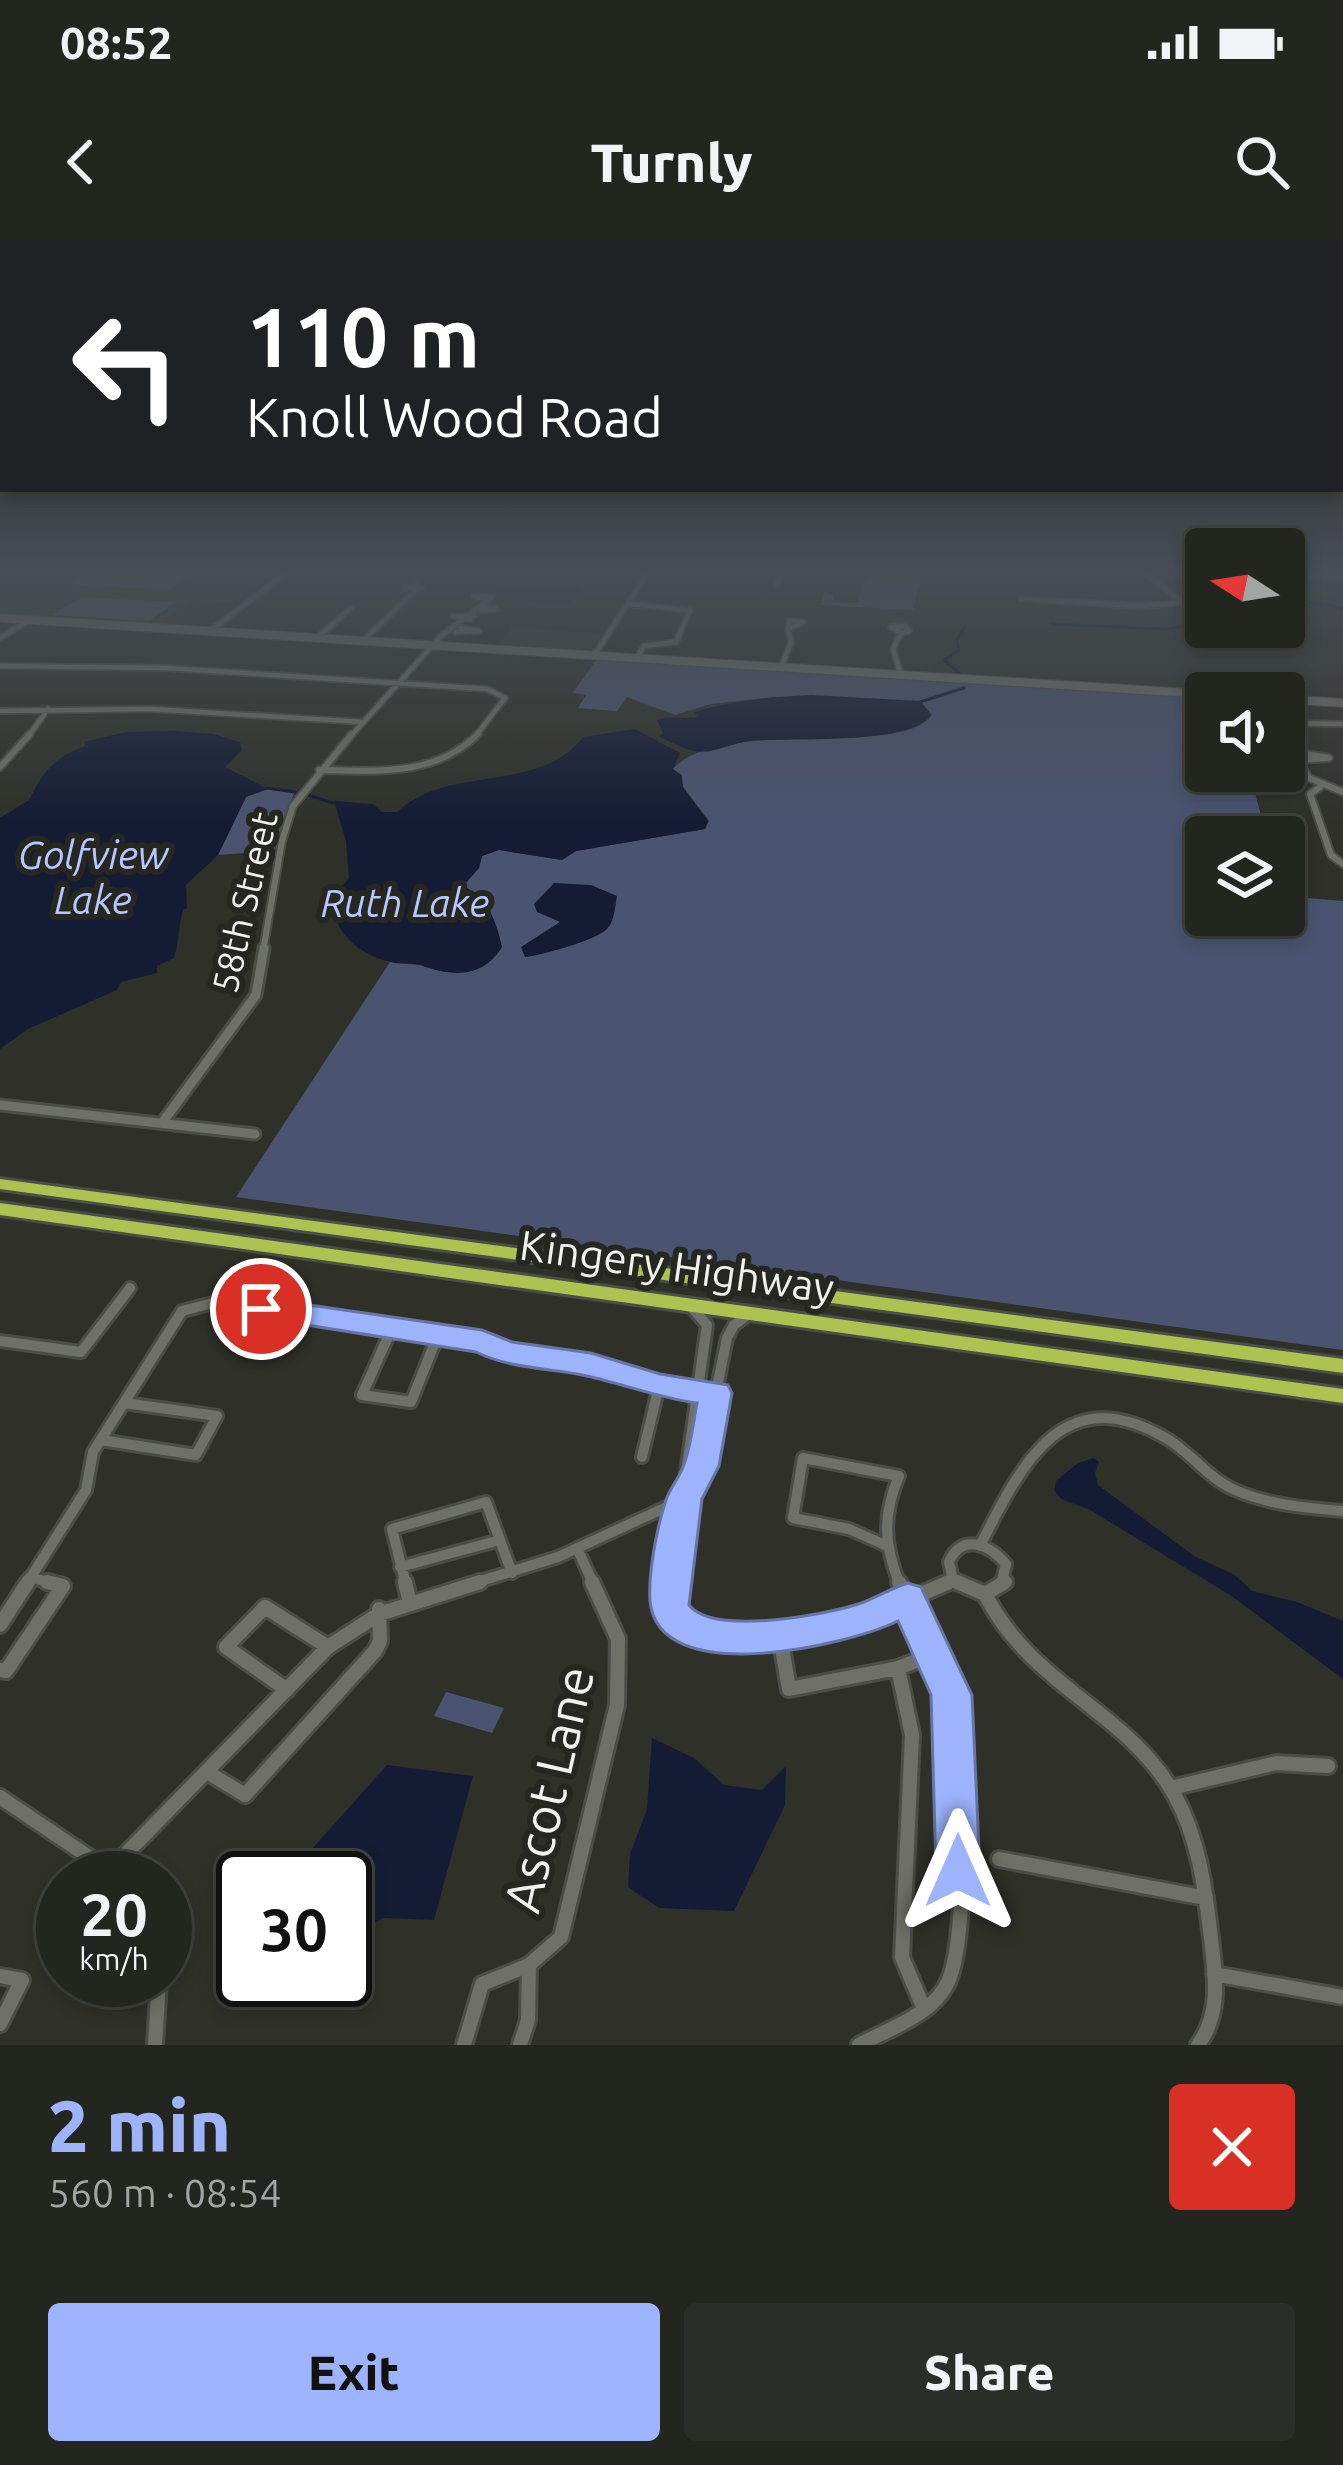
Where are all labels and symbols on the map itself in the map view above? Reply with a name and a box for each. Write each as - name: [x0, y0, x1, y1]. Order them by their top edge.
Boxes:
- north arrow: [1185, 528, 1305, 648]
- street label: 58th Street: [203, 808, 285, 996]
- water label: Golfview Lake: [18, 833, 170, 921]
- water label: Ruth Lake: [321, 881, 489, 924]
- street label: Kingery Highway: [517, 1221, 837, 1311]
- pin: [210, 1258, 312, 1360]
- street label: Ascot Lane: [492, 1660, 604, 1918]
- position arrow: [895, 1808, 1021, 1934]
- speed limit sign: 30: [216, 1851, 372, 2007]

